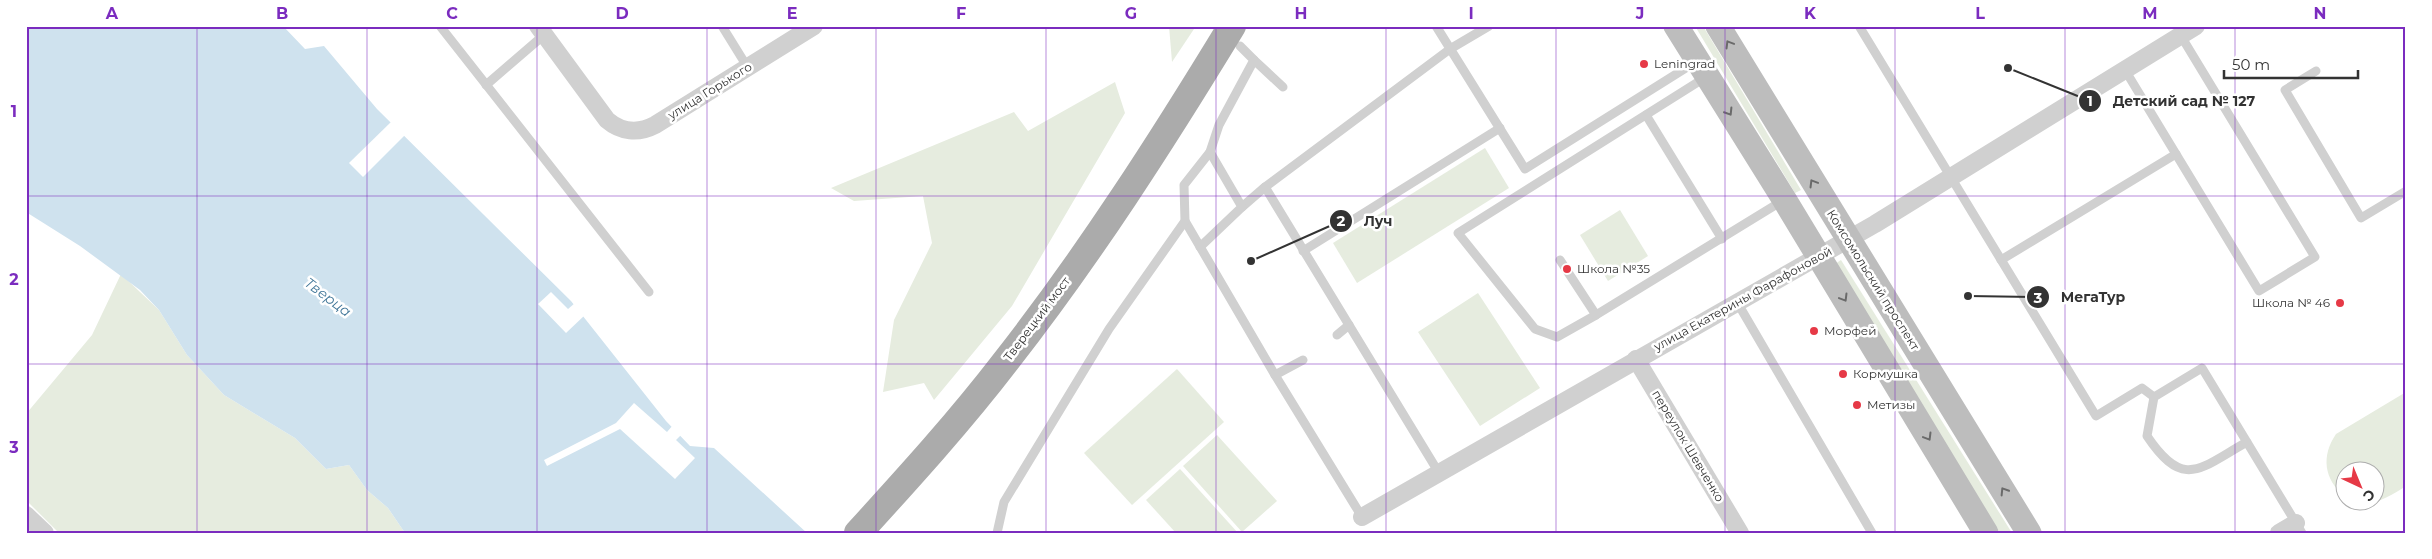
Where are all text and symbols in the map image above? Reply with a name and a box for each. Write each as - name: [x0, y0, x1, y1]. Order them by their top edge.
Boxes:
- text: A: [105, 4, 119, 23]
- text: B: [276, 4, 288, 23]
- text: C: [446, 4, 458, 23]
- text: D: [615, 4, 629, 23]
- text: E: [787, 4, 797, 23]
- text: F: [956, 4, 966, 23]
- text: G: [1125, 4, 1137, 23]
- text: H: [1295, 4, 1307, 23]
- text: I: [1468, 4, 1474, 23]
- text: J: [1635, 4, 1644, 23]
- text: K: [1804, 4, 1817, 23]
- text: L: [1975, 4, 1985, 23]
- text: M: [2142, 4, 2158, 23]
- text: N: [2314, 4, 2326, 23]
- one-way arrow: [1725, 41, 1735, 50]
- scale bar: [2224, 48, 2358, 80]
- text: 50 m: [2232, 55, 2270, 74]
- place label: Leningrad: [1654, 56, 1715, 71]
- marker: Leningrad: [1638, 58, 1650, 70]
- street label: улица Горького: [664, 59, 755, 123]
- callout: Детский сад № 127: [2078, 86, 2265, 115]
- text: 1: [2087, 91, 2093, 110]
- text: Детский сад № 127: [2113, 92, 2256, 110]
- text: 1: [11, 102, 17, 121]
- one-way arrow: [1723, 107, 1733, 116]
- one-way arrow: [1810, 180, 1820, 189]
- callout: Луч: [1329, 207, 1402, 236]
- street label: Комсомольский проспект: [1824, 207, 1923, 353]
- text: 2: [1337, 211, 1346, 230]
- text: Луч: [1364, 212, 1392, 230]
- street label: улица Екатерины Фарафоновой: [1650, 243, 1835, 354]
- place label: Школа №35: [1577, 261, 1650, 276]
- marker: Школа №35: [1561, 263, 1573, 275]
- text: 2: [9, 270, 19, 289]
- street label: Тверецкий мост: [1000, 273, 1073, 364]
- water label: Тверца: [301, 274, 355, 320]
- callout: МегаТур: [2026, 283, 2135, 312]
- text: 3: [2033, 288, 2043, 307]
- text: МегаТур: [2061, 288, 2126, 306]
- one-way arrow: [1837, 293, 1847, 302]
- place label: Школа № 46: [2252, 295, 2330, 310]
- marker: Школа № 46: [2334, 297, 2346, 309]
- place label: Морфей: [1824, 323, 1877, 338]
- marker: Морфей: [1808, 325, 1820, 337]
- place label: Кормушка: [1853, 366, 1918, 381]
- marker: Кормушка: [1837, 368, 1849, 380]
- street label: переулок Шевченко: [1649, 387, 1728, 505]
- place label: Метизы: [1867, 397, 1915, 412]
- marker: Метизы: [1851, 399, 1863, 411]
- one-way arrow: [1922, 432, 1931, 441]
- text: 3: [8, 438, 19, 457]
- north arrow: [2334, 462, 2384, 512]
- text: С: [2359, 485, 2379, 505]
- one-way arrow: [2000, 488, 2010, 497]

